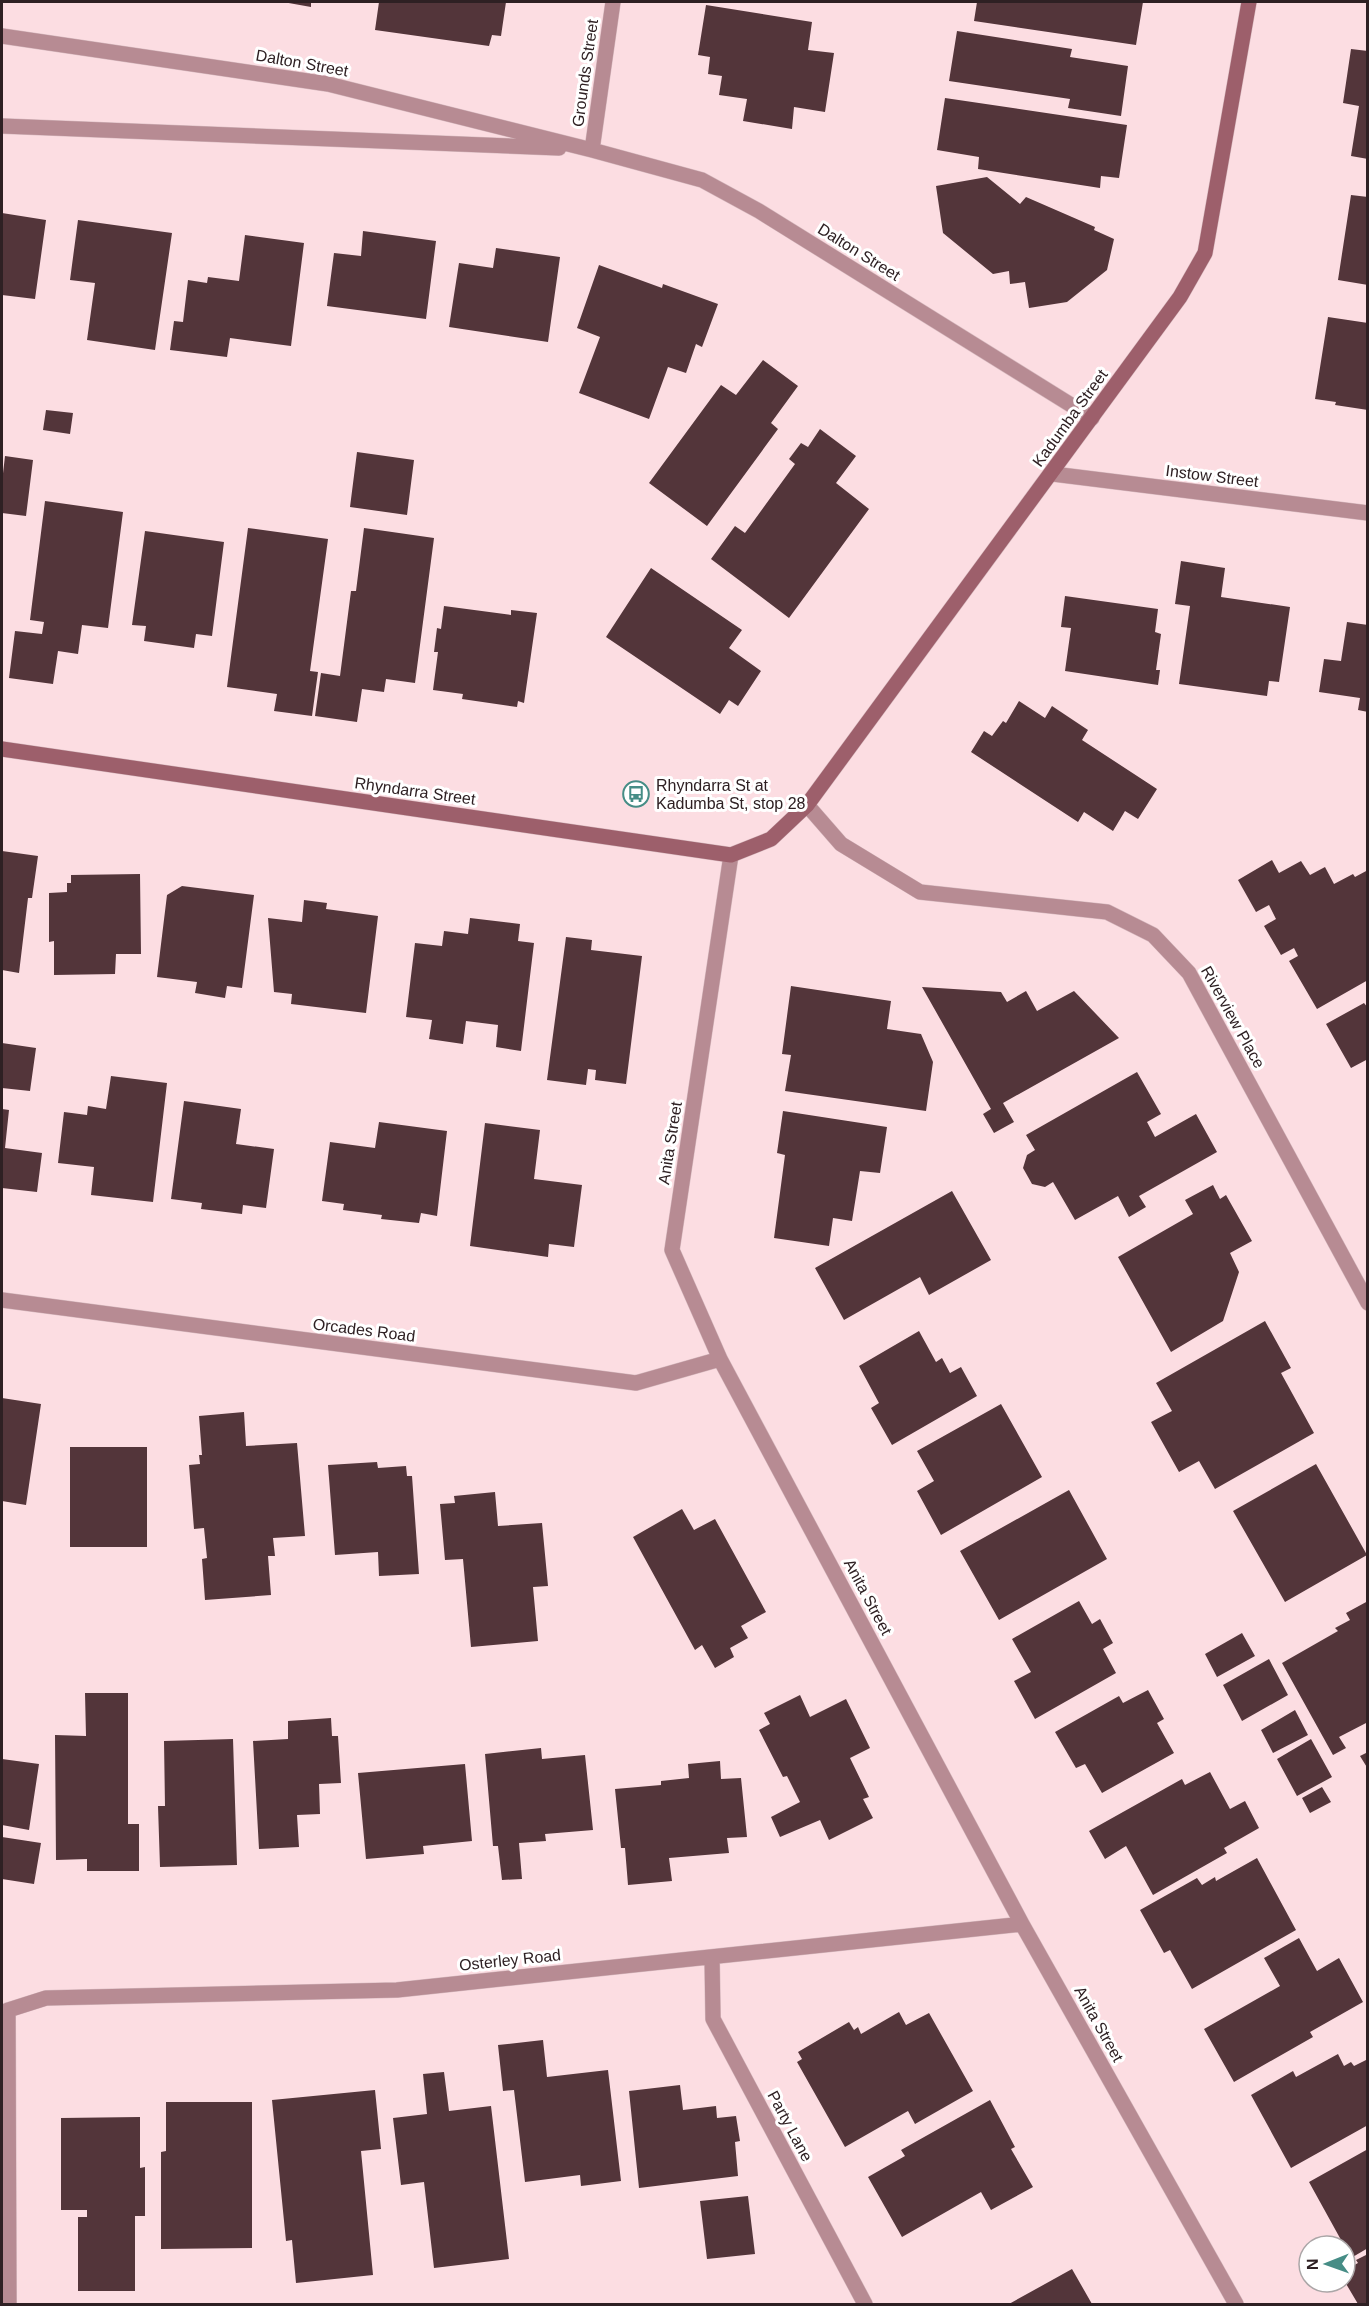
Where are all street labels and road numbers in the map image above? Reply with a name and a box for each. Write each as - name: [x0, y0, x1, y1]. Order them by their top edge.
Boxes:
- street label: Grounds Street: [569, 18, 601, 128]
- street label: Dalton Street: [255, 47, 350, 80]
- street label: Dalton Street: [815, 220, 904, 284]
- street label: Kadumba Street: [1029, 366, 1111, 470]
- street label: Instow Street: [1165, 462, 1260, 490]
- street label: Rhyndarra Street: [353, 774, 477, 808]
- street label: Riverview Place: [1198, 963, 1268, 1071]
- street label: Anita Street: [655, 1100, 685, 1186]
- street label: Orcades Road: [312, 1315, 416, 1345]
- street label: Anita Street: [841, 1556, 895, 1638]
- street label: Osterley Road: [458, 1946, 562, 1974]
- street label: Anita Street: [1071, 1983, 1127, 2065]
- street label: Party Lane: [764, 2088, 816, 2164]

